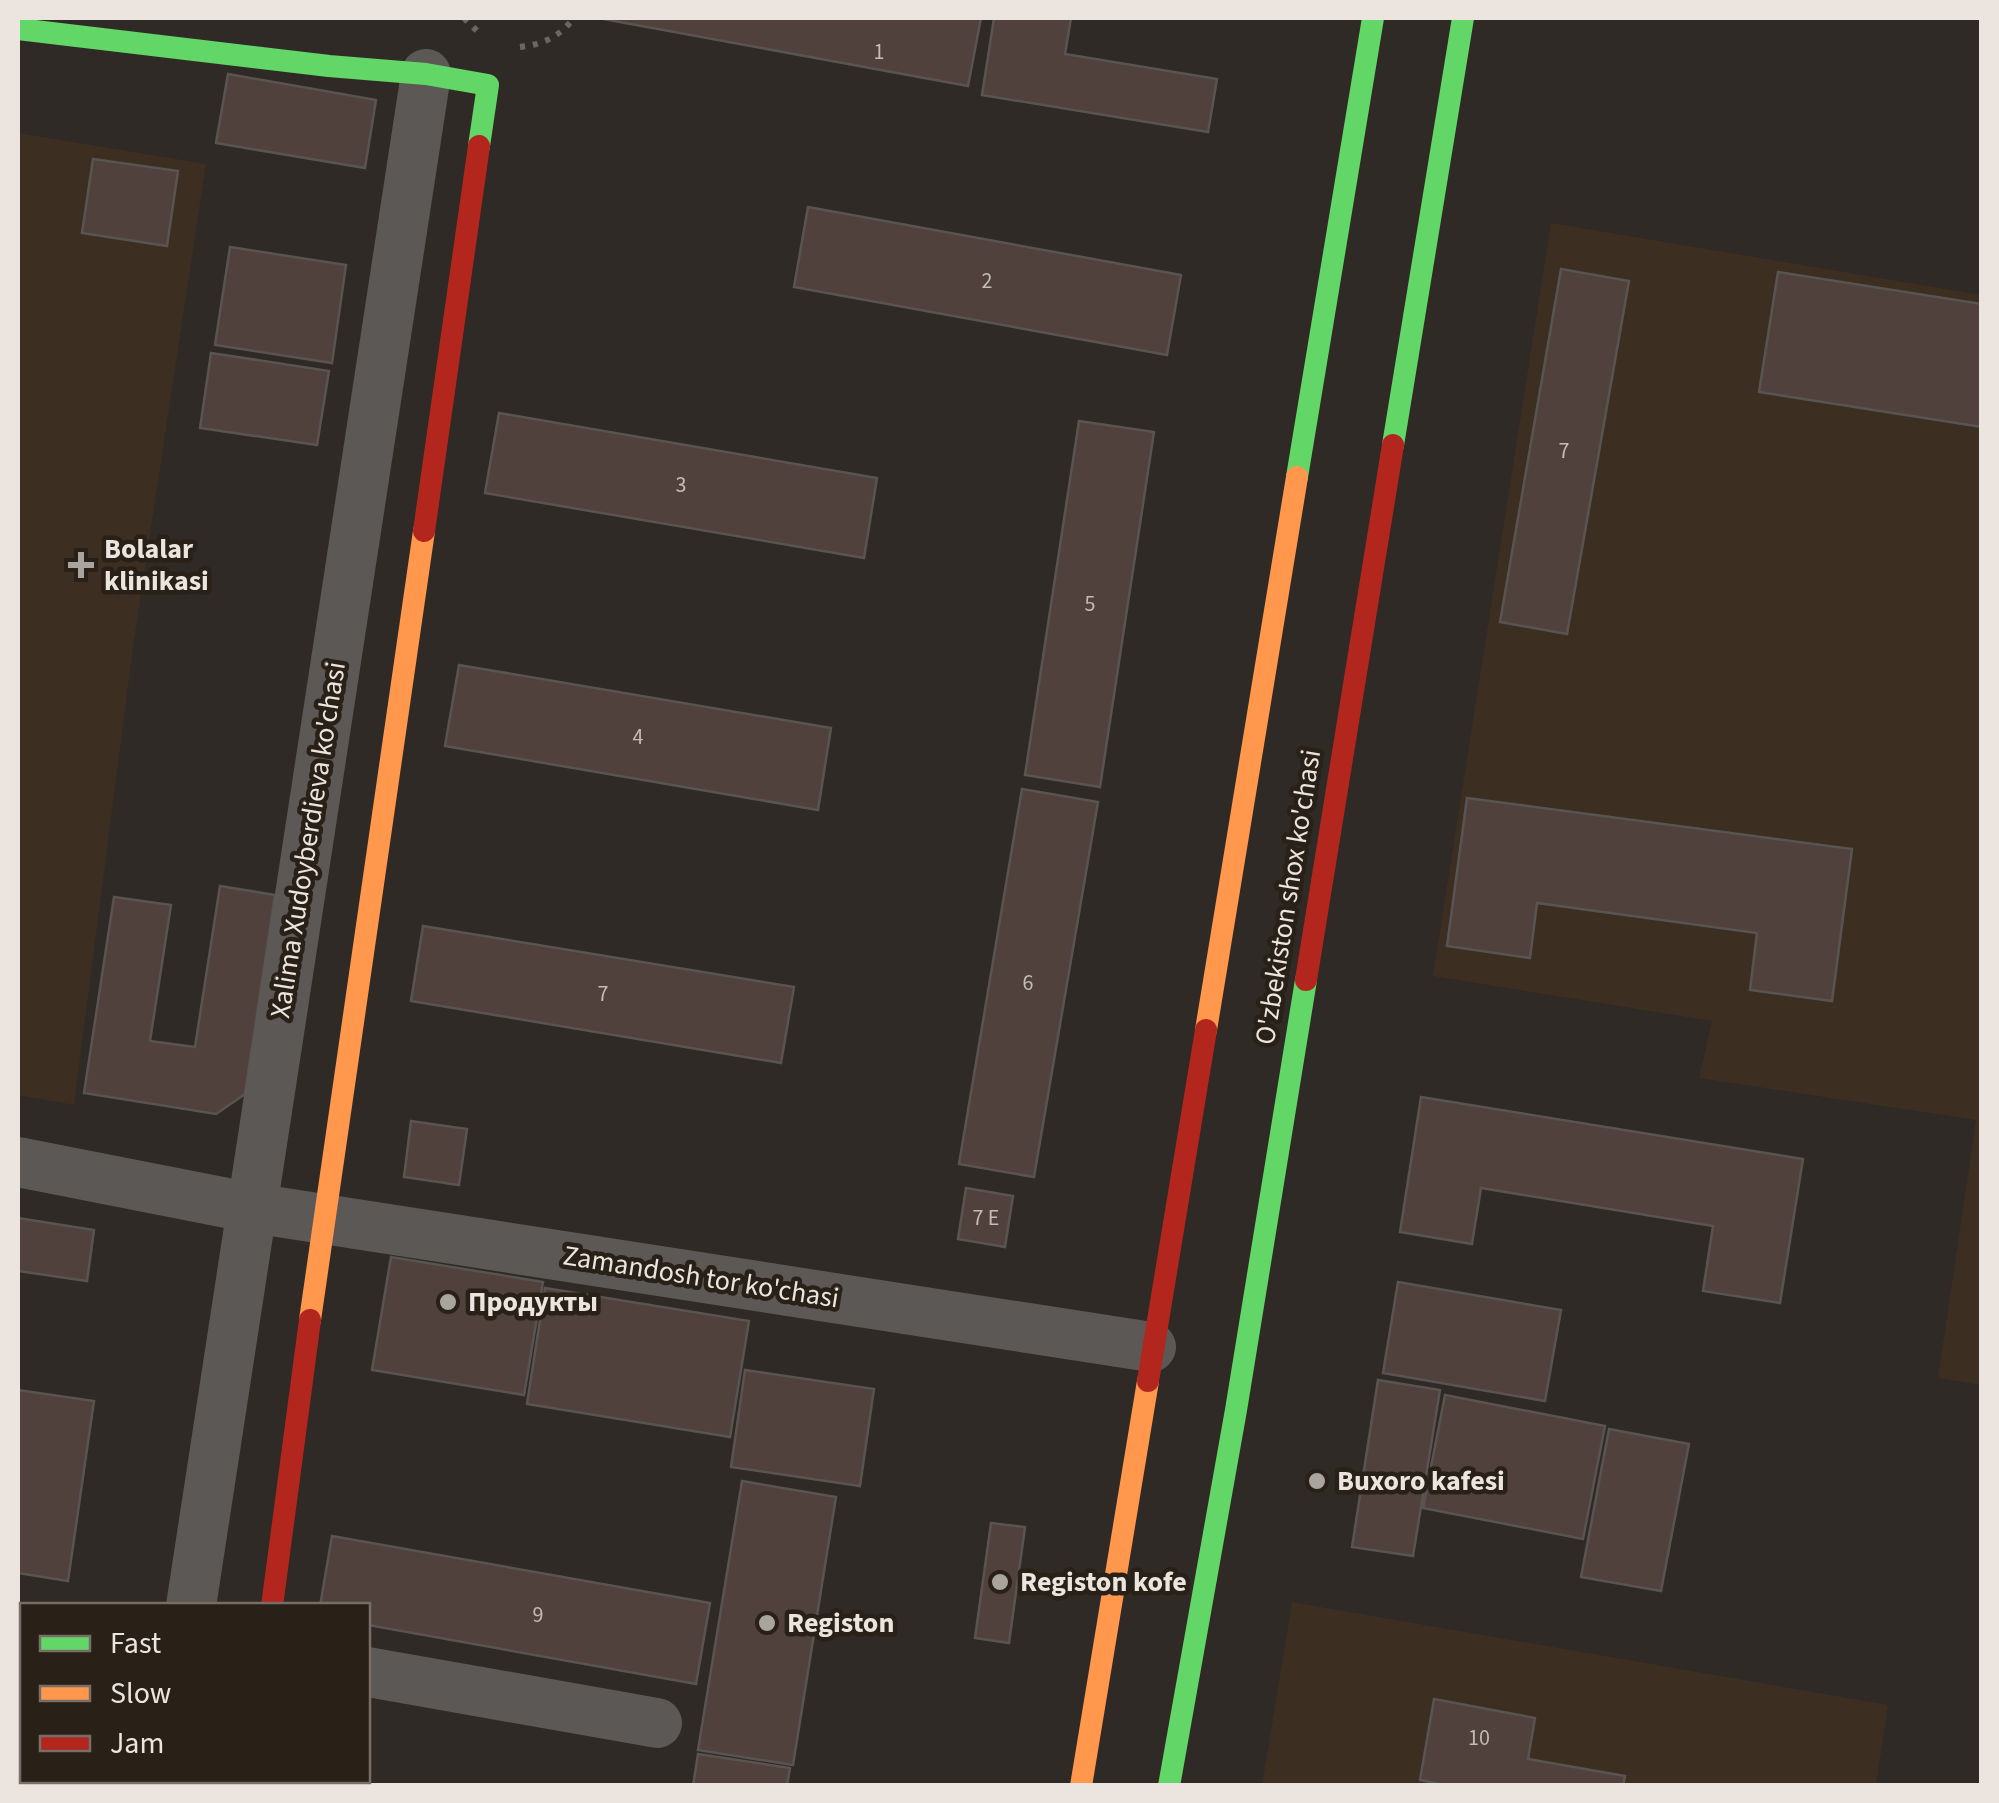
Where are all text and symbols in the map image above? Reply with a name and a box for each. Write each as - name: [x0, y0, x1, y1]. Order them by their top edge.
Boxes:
- house number: 1: [874, 36, 884, 68]
- house number: 2: [982, 265, 992, 297]
- house number: 7: [1559, 435, 1570, 467]
- house number: 3: [676, 469, 686, 501]
- place label: Bolalar klinikasi: [104, 529, 209, 601]
- marker: Bolalar klinikasi: [68, 552, 94, 578]
- house number: 5: [1085, 588, 1095, 620]
- street label: Xalima Xudoyberdieva ko'chasi: [260, 659, 356, 1021]
- house number: 4: [633, 721, 644, 753]
- street label: O'zbekiston shox ko'chasi: [1245, 747, 1331, 1047]
- house number: 6: [1023, 967, 1034, 999]
- house number: 7: [598, 978, 609, 1010]
- house number: 7 E: [973, 1202, 999, 1234]
- street label: Zamandosh tor ko'chasi: [560, 1235, 842, 1319]
- place label: Продукты: [468, 1282, 598, 1322]
- marker: Продукты: [437, 1291, 459, 1313]
- place label: Buxoro kafesi: [1337, 1461, 1505, 1501]
- marker: Buxoro kafesi: [1306, 1470, 1328, 1492]
- place label: Registon kofe: [1020, 1562, 1187, 1602]
- marker: Registon kofe: [989, 1571, 1011, 1593]
- house number: 9: [533, 1599, 543, 1631]
- legend: [20, 1603, 370, 1783]
- place label: Registon: [787, 1603, 894, 1643]
- marker: Registon: [756, 1612, 778, 1634]
- text: Fast: [110, 1622, 161, 1665]
- text: Slow: [110, 1672, 171, 1715]
- text: Jam: [110, 1722, 164, 1765]
- house number: 10: [1468, 1722, 1490, 1754]

